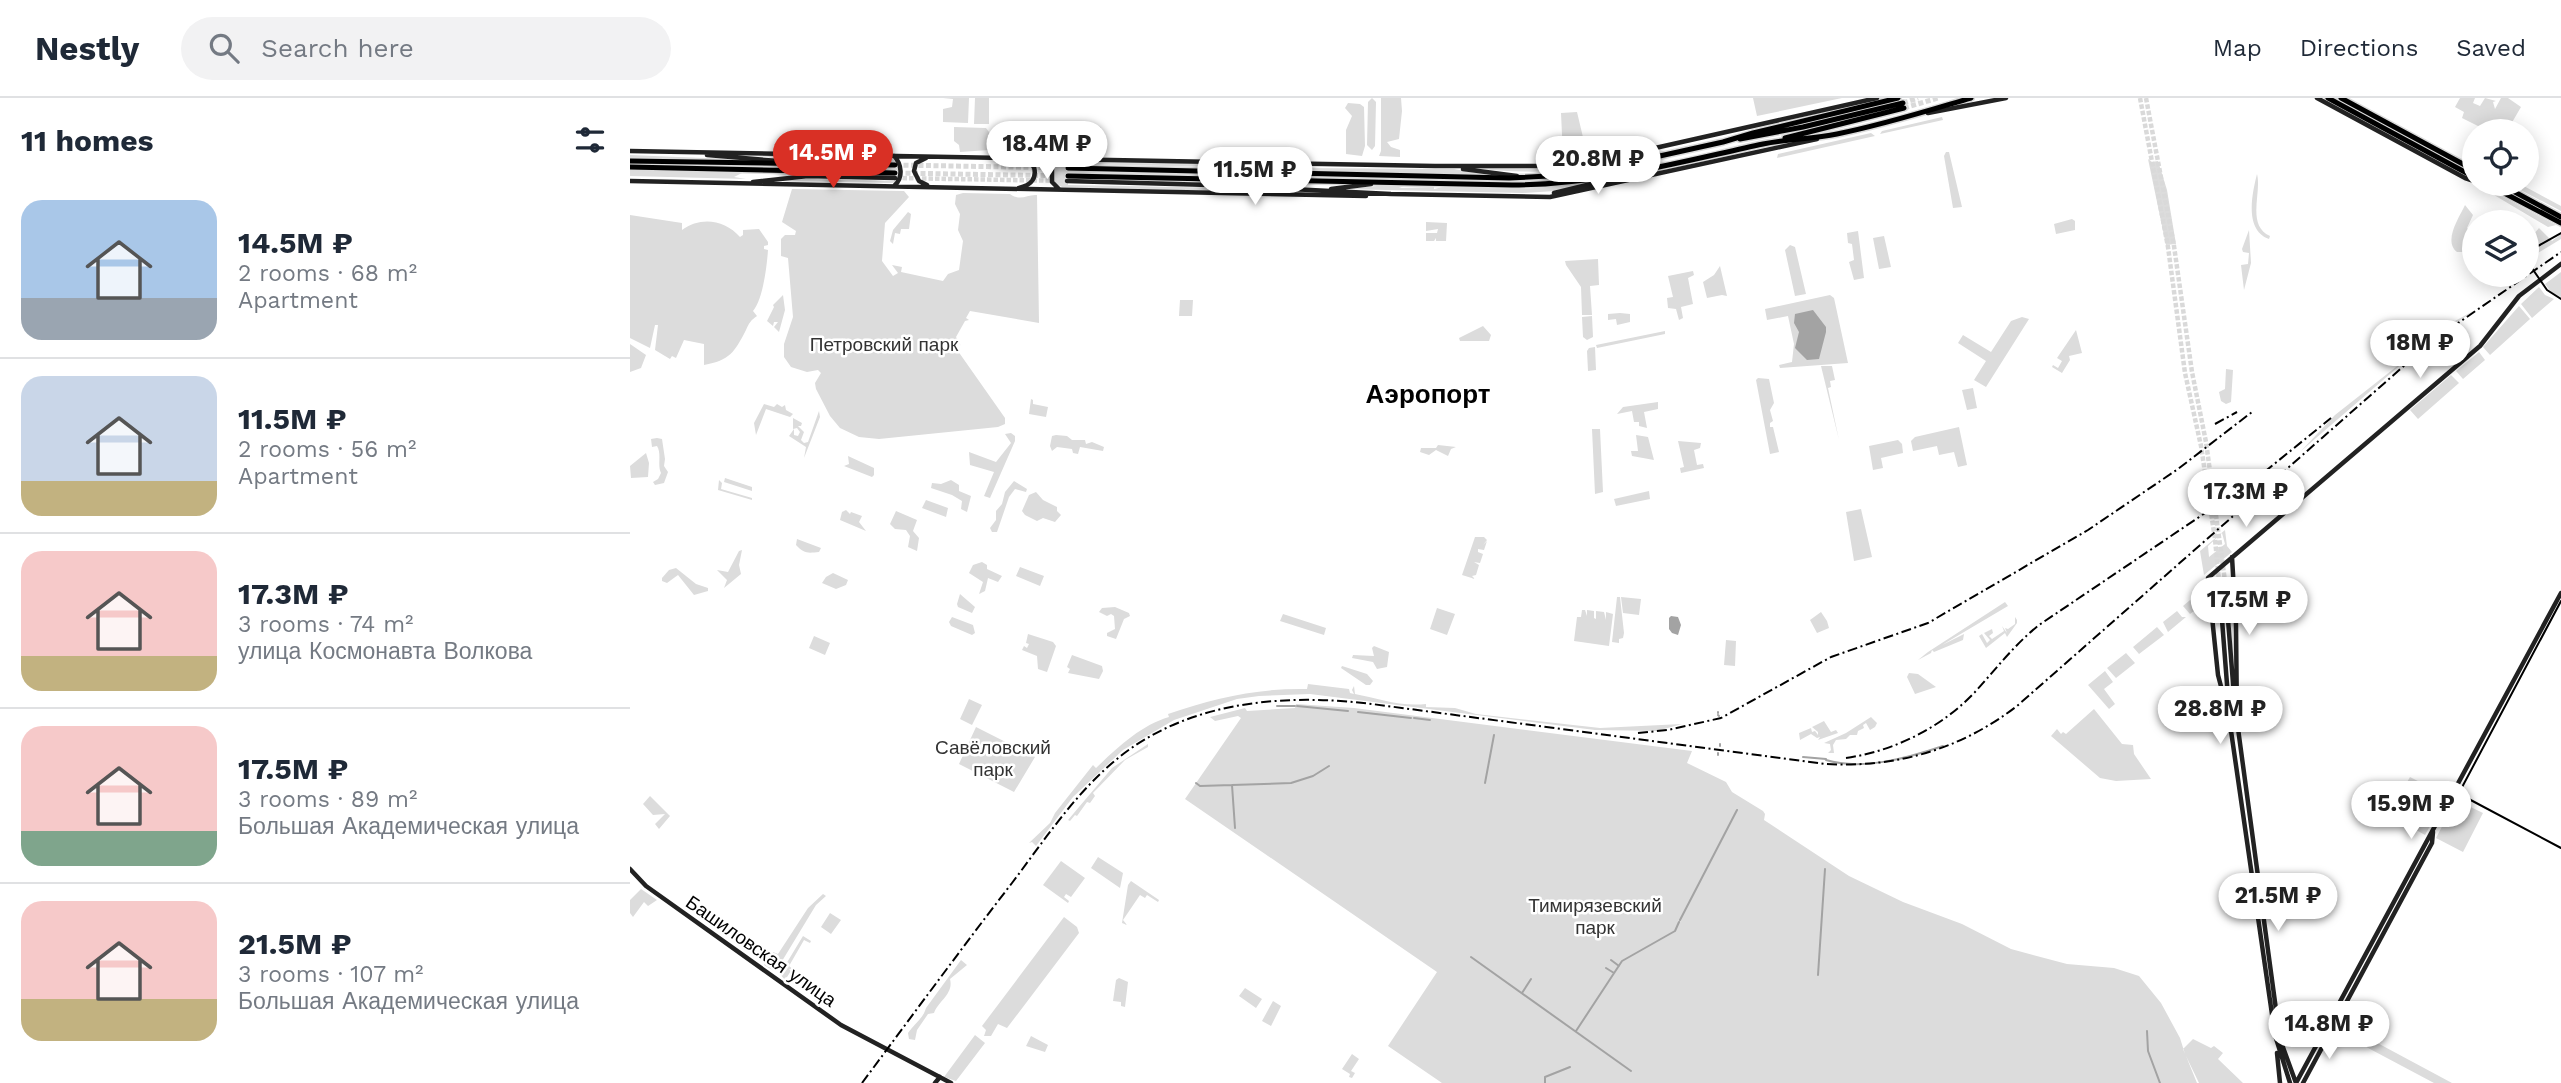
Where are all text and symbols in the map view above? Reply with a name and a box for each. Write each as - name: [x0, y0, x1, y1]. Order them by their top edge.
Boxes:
- search box: [181, 17, 671, 80]
- text: Nestly: [35, 29, 139, 68]
- icon: search: [205, 29, 243, 67]
- text: Search here: [261, 33, 414, 63]
- text: Map: [2213, 34, 2262, 62]
- text: Directions: [2300, 34, 2418, 62]
- text: Saved: [2456, 34, 2526, 62]
- map controls: [2462, 119, 2539, 287]
- button: locate: [2462, 119, 2539, 196]
- icon: filters: [571, 121, 609, 159]
- pin: 18.4M ₽: [982, 122, 1112, 181]
- text: 11 homes: [21, 123, 154, 158]
- pin: 14.5M ₽: [768, 130, 898, 190]
- text: 18.4M ₽: [1002, 130, 1092, 157]
- pin: 20.8M ₽: [1533, 136, 1663, 196]
- text: 14.5M ₽: [789, 139, 877, 166]
- text: 20.8M ₽: [1552, 145, 1644, 172]
- pin: 11.5M ₽: [1190, 148, 1320, 207]
- text: 11.5M ₽: [1213, 156, 1297, 183]
- button: layers: [2462, 210, 2539, 287]
- text: 14.5M ₽: [238, 225, 353, 260]
- icon: home: [77, 228, 161, 312]
- text: 2 rooms · 68 m²: [238, 260, 417, 287]
- text: Apartment: [238, 287, 358, 314]
- pin: 18M ₽: [2371, 320, 2469, 380]
- text: 18M ₽: [2386, 329, 2454, 356]
- park label: Петровский парк: [810, 333, 959, 356]
- district label: Аэропорт: [1365, 379, 1491, 409]
- text: 11.5M ₽: [238, 401, 347, 436]
- icon: home: [77, 404, 161, 488]
- text: 2 rooms · 56 m²: [238, 436, 416, 463]
- text: Apartment: [238, 463, 358, 490]
- pin: 17.3M ₽: [2181, 470, 2311, 529]
- text: 17.3M ₽: [2204, 478, 2288, 505]
- text: 17.3M ₽: [238, 576, 349, 611]
- pin: 17.5M ₽: [2184, 578, 2314, 637]
- icon: home: [77, 579, 161, 663]
- text: 17.5M ₽: [2207, 586, 2291, 613]
- text: 3 rooms · 74 m²: [238, 611, 413, 638]
- text: улица Космонавта Волкова: [238, 638, 532, 665]
- pin: 28.8M ₽: [2155, 686, 2285, 746]
- text: 28.8M ₽: [2174, 695, 2266, 722]
- park label: Савёловский парк: [935, 736, 1051, 781]
- text: 17.5M ₽: [238, 751, 348, 786]
- icon: home: [77, 754, 161, 838]
- pin: 15.9M ₽: [2346, 782, 2476, 841]
- text: 3 rooms · 89 m²: [238, 786, 417, 813]
- text: 15.9M ₽: [2367, 790, 2455, 817]
- text: Большая Академическая улица: [238, 813, 579, 840]
- pin: 21.5M ₽: [2213, 874, 2343, 933]
- text: 21.5M ₽: [2234, 882, 2322, 909]
- street label: Башиловская улица: [681, 890, 841, 1012]
- park label: Тимирязевский парк: [1528, 894, 1662, 939]
- text: 21.5M ₽: [238, 926, 352, 961]
- icon: home: [77, 929, 161, 1013]
- text: 3 rooms · 107 m²: [238, 961, 424, 988]
- text: Большая Академическая улица: [238, 988, 579, 1015]
- pin: 14.8M ₽: [2264, 1002, 2394, 1061]
- text: 14.8M ₽: [2284, 1010, 2374, 1037]

